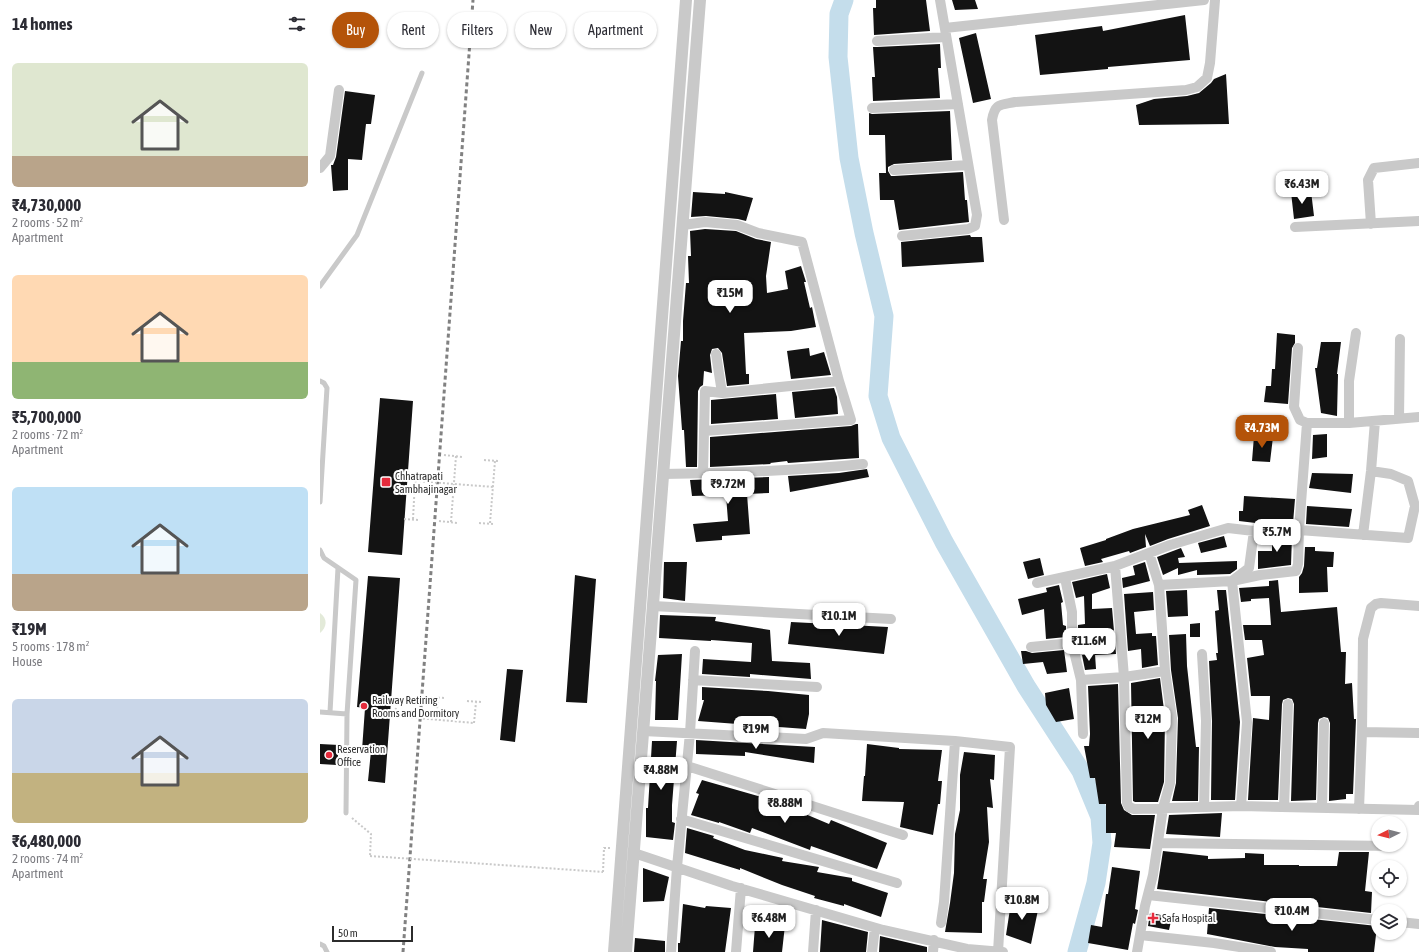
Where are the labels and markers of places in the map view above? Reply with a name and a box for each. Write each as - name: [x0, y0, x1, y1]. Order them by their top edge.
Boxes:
- pin: ₹6.43M: [1269, 171, 1335, 205]
- pin: ₹15M: [706, 280, 754, 314]
- pin: ₹4.73M: [1229, 415, 1295, 449]
- place label: Chhatrapati Sambhajinagar: [395, 470, 457, 495]
- pin: ₹9.72M: [695, 471, 761, 505]
- marker: Chhatrapati Sambhajinagar: [380, 476, 392, 488]
- pin: ₹5.7M: [1249, 519, 1305, 553]
- pin: ₹10.1M: [806, 603, 872, 637]
- pin: ₹11.6M: [1056, 628, 1122, 662]
- place label: Railway Retiring Rooms and Dormitory: [372, 694, 460, 719]
- marker: Railway Retiring Rooms and Dormitory: [359, 701, 369, 711]
- pin: ₹12M: [1124, 706, 1172, 740]
- pin: ₹19M: [732, 716, 780, 750]
- place label: Reservation Office: [337, 743, 385, 768]
- marker: Reservation Office: [324, 750, 334, 760]
- pin: ₹4.88M: [628, 757, 694, 791]
- pin: ₹8.88M: [752, 790, 818, 824]
- pin: ₹10.8M: [989, 887, 1055, 921]
- pin: ₹10.4M: [1259, 898, 1325, 932]
- pin: ₹6.48M: [736, 905, 802, 939]
- marker: Safa Hospital: [1147, 912, 1159, 924]
- place label: Safa Hospital: [1162, 912, 1216, 924]

